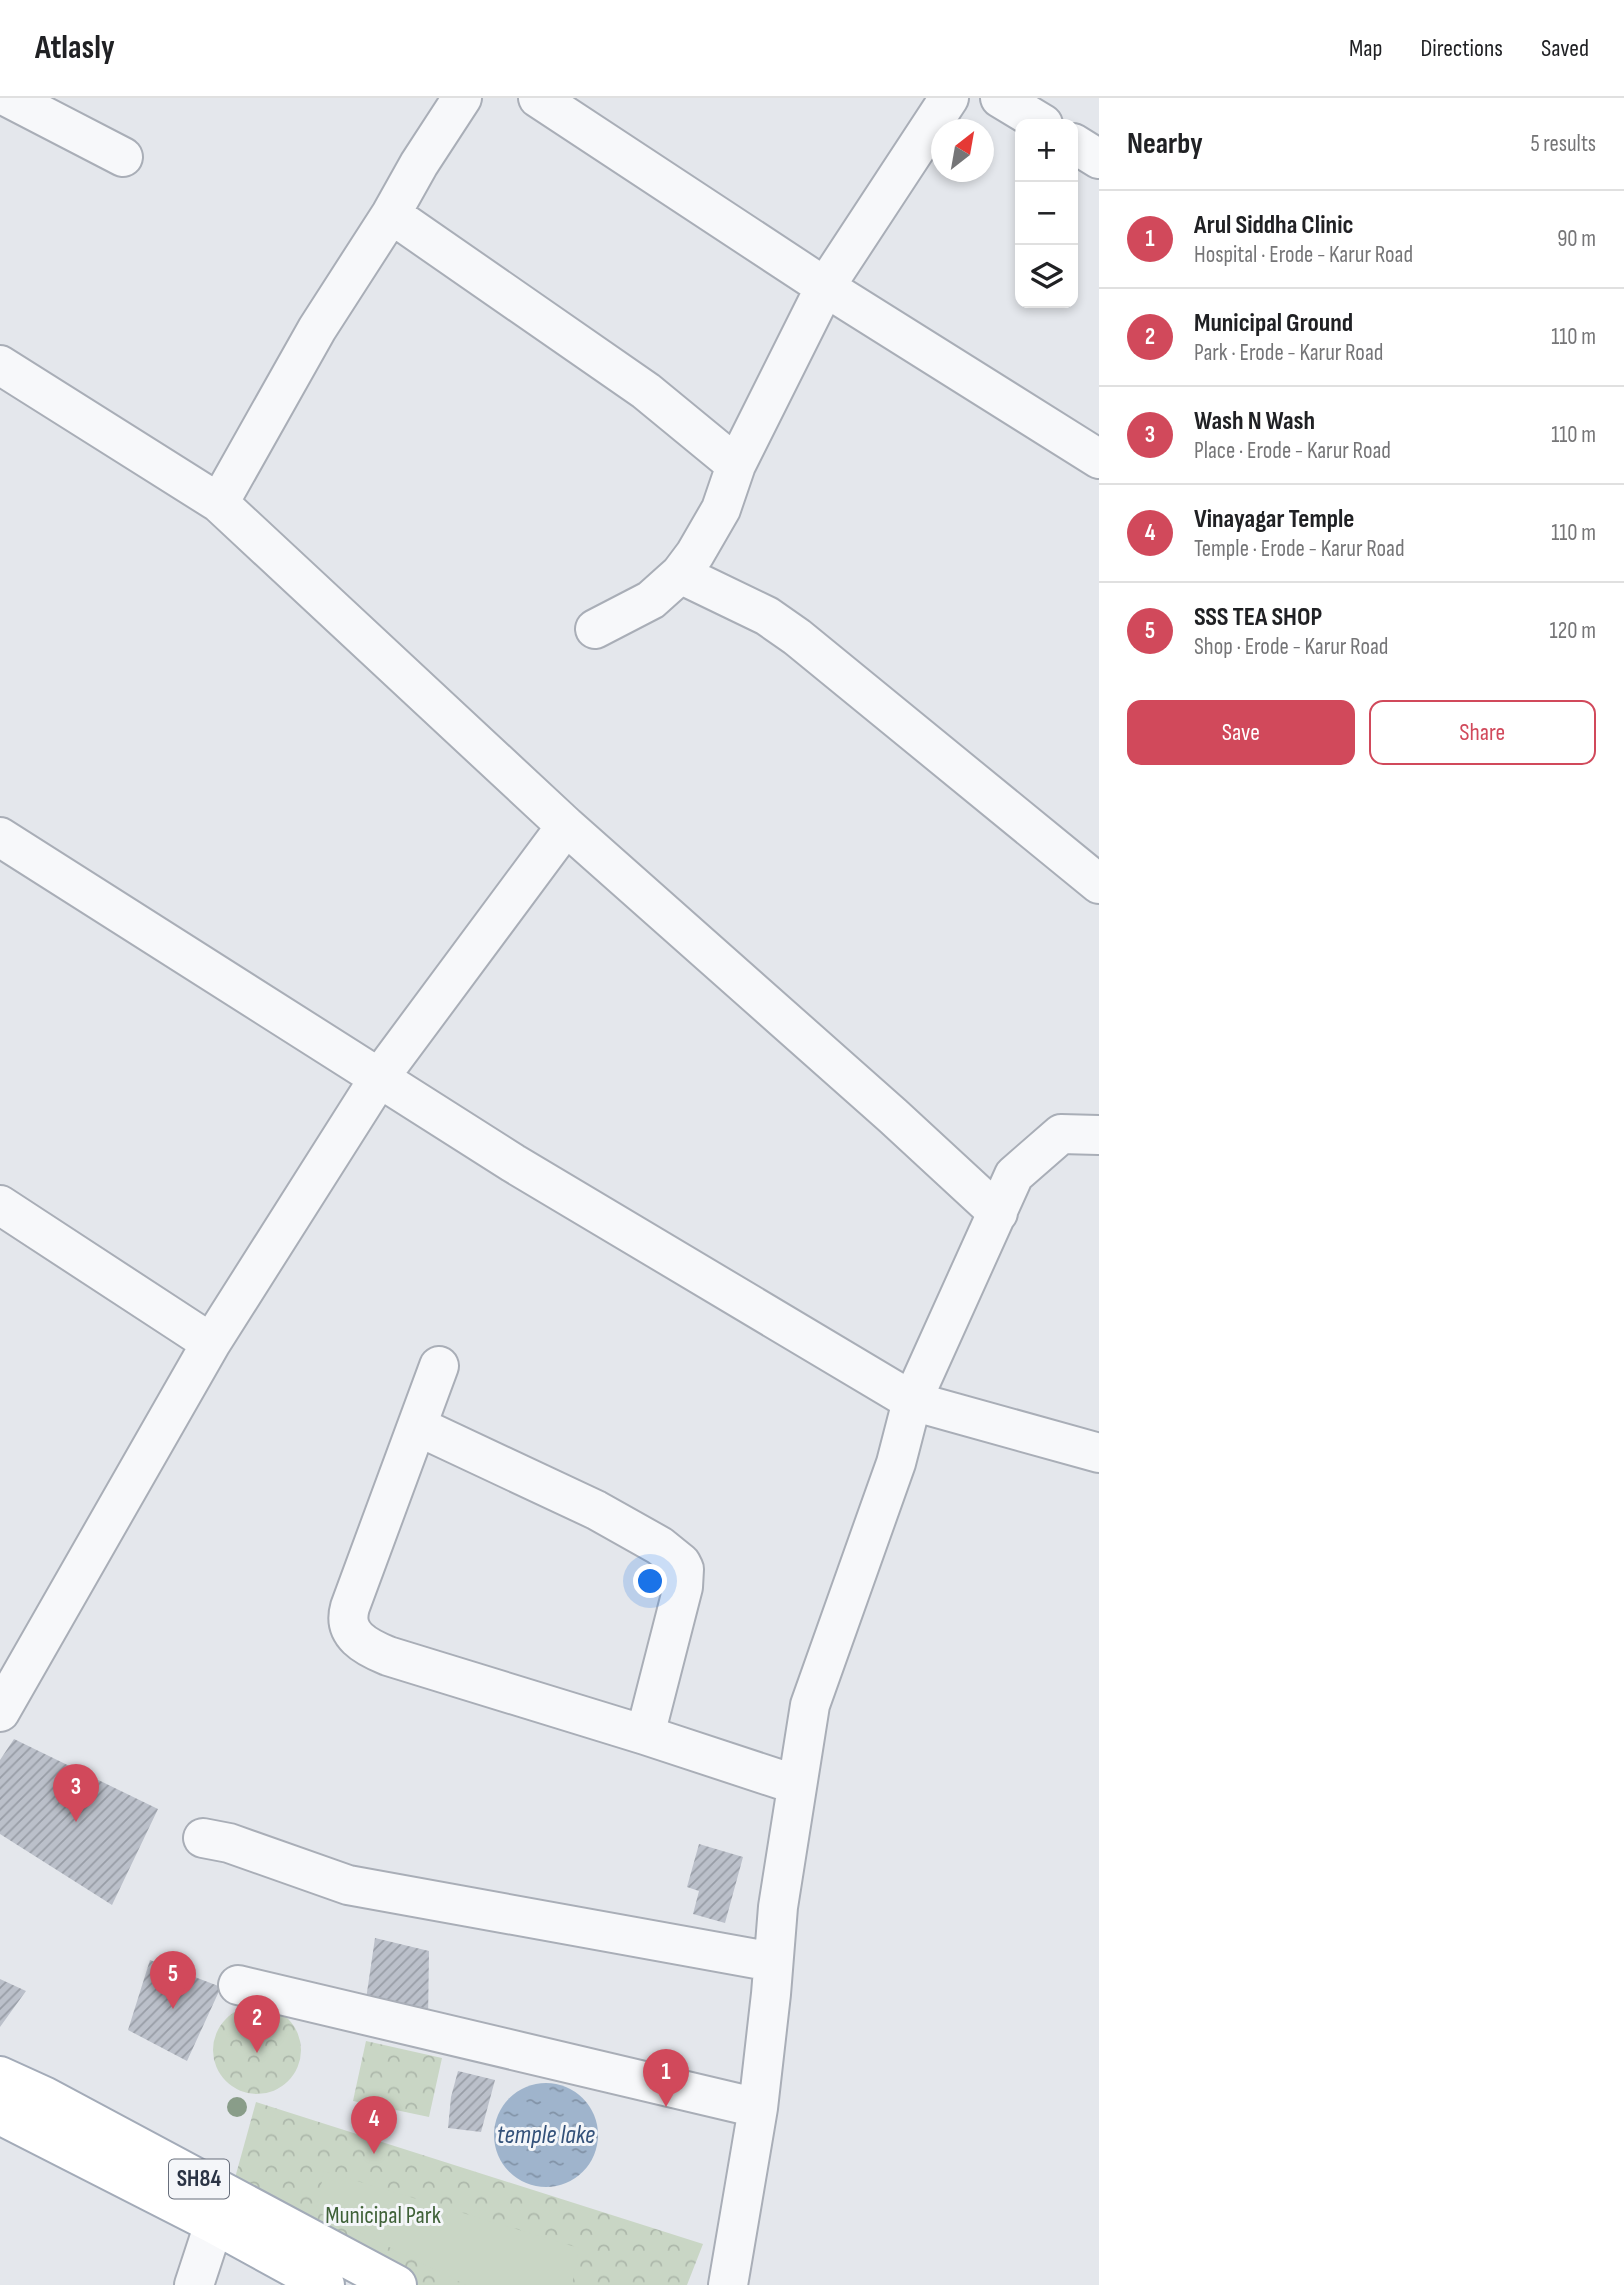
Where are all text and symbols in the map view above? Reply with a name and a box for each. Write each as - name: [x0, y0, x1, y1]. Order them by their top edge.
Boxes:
- text: Atlasly: [35, 28, 115, 68]
- text: Map: [1349, 34, 1382, 63]
- text: Directions: [1420, 34, 1503, 63]
- text: Saved: [1541, 34, 1589, 63]
- north arrow: [931, 119, 994, 182]
- map controls: [1015, 119, 1078, 308]
- button: +: [1015, 119, 1078, 182]
- text: Nearby: [1127, 126, 1203, 162]
- text: 5 results: [1530, 130, 1596, 158]
- button: −: [1015, 182, 1078, 245]
- text: Arul Siddha Clinic: [1194, 210, 1353, 241]
- text: 1: [1145, 225, 1155, 253]
- text: 90 m: [1557, 225, 1596, 253]
- text: Hospital · Erode - Karur Road: [1194, 241, 1413, 269]
- button: layers: [1015, 245, 1078, 308]
- text: Municipal Ground: [1194, 308, 1353, 339]
- text: 2: [1145, 323, 1155, 351]
- text: 110 m: [1551, 323, 1596, 351]
- text: Park · Erode - Karur Road: [1194, 339, 1383, 367]
- text: Wash N Wash: [1194, 406, 1315, 437]
- text: 3: [1145, 421, 1155, 449]
- text: 110 m: [1551, 421, 1596, 449]
- text: Place · Erode - Karur Road: [1194, 437, 1391, 465]
- text: Vinayagar Temple: [1194, 504, 1354, 535]
- text: 4: [1145, 519, 1155, 547]
- text: 110 m: [1551, 519, 1596, 547]
- text: Temple · Erode - Karur Road: [1194, 535, 1405, 563]
- text: SSS TEA SHOP: [1194, 602, 1322, 633]
- text: 5: [1145, 617, 1155, 645]
- text: 120 m: [1550, 617, 1596, 645]
- text: Shop · Erode - Karur Road: [1194, 633, 1388, 661]
- button: Save: [1127, 700, 1355, 765]
- button: Share: [1369, 700, 1596, 765]
- your location: [633, 1564, 667, 1598]
- pin: 3: [53, 1764, 99, 1822]
- pin: 5: [150, 1951, 196, 2009]
- pin: 2: [234, 1995, 280, 2053]
- pin: 1: [643, 2049, 689, 2107]
- pin: 4: [351, 2096, 397, 2154]
- water label: temple lake: [497, 2120, 595, 2151]
- road number: SH84: [169, 2160, 229, 2198]
- park label: Municipal Park: [325, 2201, 441, 2230]

